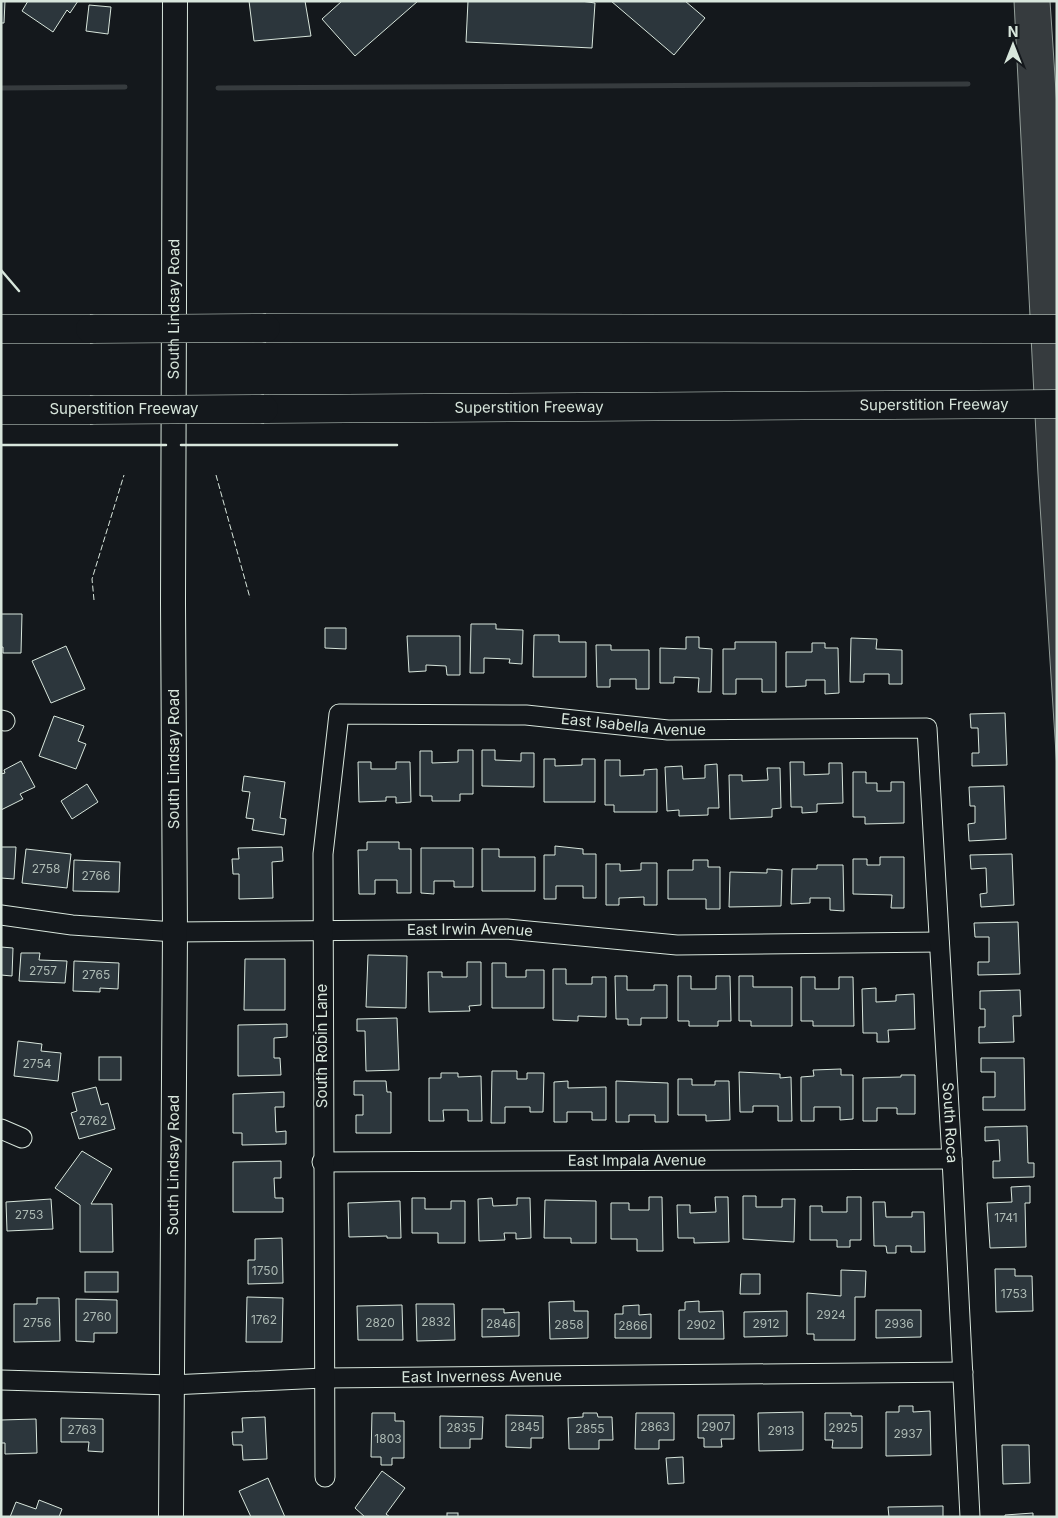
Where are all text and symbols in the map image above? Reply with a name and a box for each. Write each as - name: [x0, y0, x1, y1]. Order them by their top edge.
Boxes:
- north arrow: [988, 20, 1038, 70]
- text: N: [1008, 23, 1018, 40]
- street label: South Lindsay Road: [164, 239, 183, 379]
- street label: Superstition Freeway: [859, 394, 1009, 414]
- street label: Superstition Freeway: [454, 397, 604, 417]
- street label: Superstition Freeway: [49, 399, 199, 418]
- street label: South Lindsay Road: [164, 689, 183, 829]
- street label: East Isabella Avenue: [560, 709, 706, 739]
- house number: 2758: [32, 861, 60, 876]
- house number: 2766: [82, 868, 110, 883]
- street label: East Irwin Avenue: [407, 919, 534, 940]
- house number: 2757: [29, 963, 57, 978]
- house number: 2765: [82, 967, 110, 982]
- street label: South Robin Lane: [312, 984, 331, 1108]
- house number: 2754: [22, 1056, 52, 1071]
- street label: South Roca: [939, 1082, 962, 1164]
- street label: South Lindsay Road: [163, 1095, 183, 1235]
- house number: 2762: [79, 1113, 107, 1128]
- street label: East Impala Avenue: [568, 1150, 706, 1170]
- house number: 2753: [15, 1207, 43, 1222]
- house number: 1741: [994, 1210, 1018, 1225]
- house number: 1750: [252, 1263, 278, 1278]
- house number: 1753: [1001, 1286, 1027, 1301]
- house number: 2924: [816, 1307, 846, 1322]
- house number: 2760: [83, 1309, 111, 1324]
- house number: 1762: [251, 1312, 277, 1327]
- house number: 2832: [421, 1314, 451, 1329]
- house number: 2756: [23, 1315, 51, 1330]
- house number: 2820: [365, 1315, 395, 1330]
- house number: 2846: [486, 1316, 516, 1331]
- house number: 2912: [753, 1316, 779, 1331]
- house number: 2936: [884, 1316, 914, 1331]
- house number: 2858: [554, 1317, 584, 1332]
- house number: 2902: [686, 1317, 716, 1332]
- house number: 2866: [618, 1318, 648, 1333]
- street label: East Inverness Avenue: [401, 1366, 562, 1386]
- house number: 2845: [510, 1419, 540, 1434]
- house number: 2863: [640, 1419, 670, 1434]
- house number: 2907: [702, 1419, 731, 1434]
- house number: 2835: [446, 1420, 476, 1435]
- house number: 2925: [828, 1420, 858, 1435]
- house number: 2855: [575, 1421, 605, 1436]
- house number: 2763: [68, 1422, 96, 1437]
- house number: 2913: [767, 1423, 795, 1438]
- house number: 2937: [894, 1426, 923, 1441]
- house number: 1803: [374, 1431, 402, 1446]

